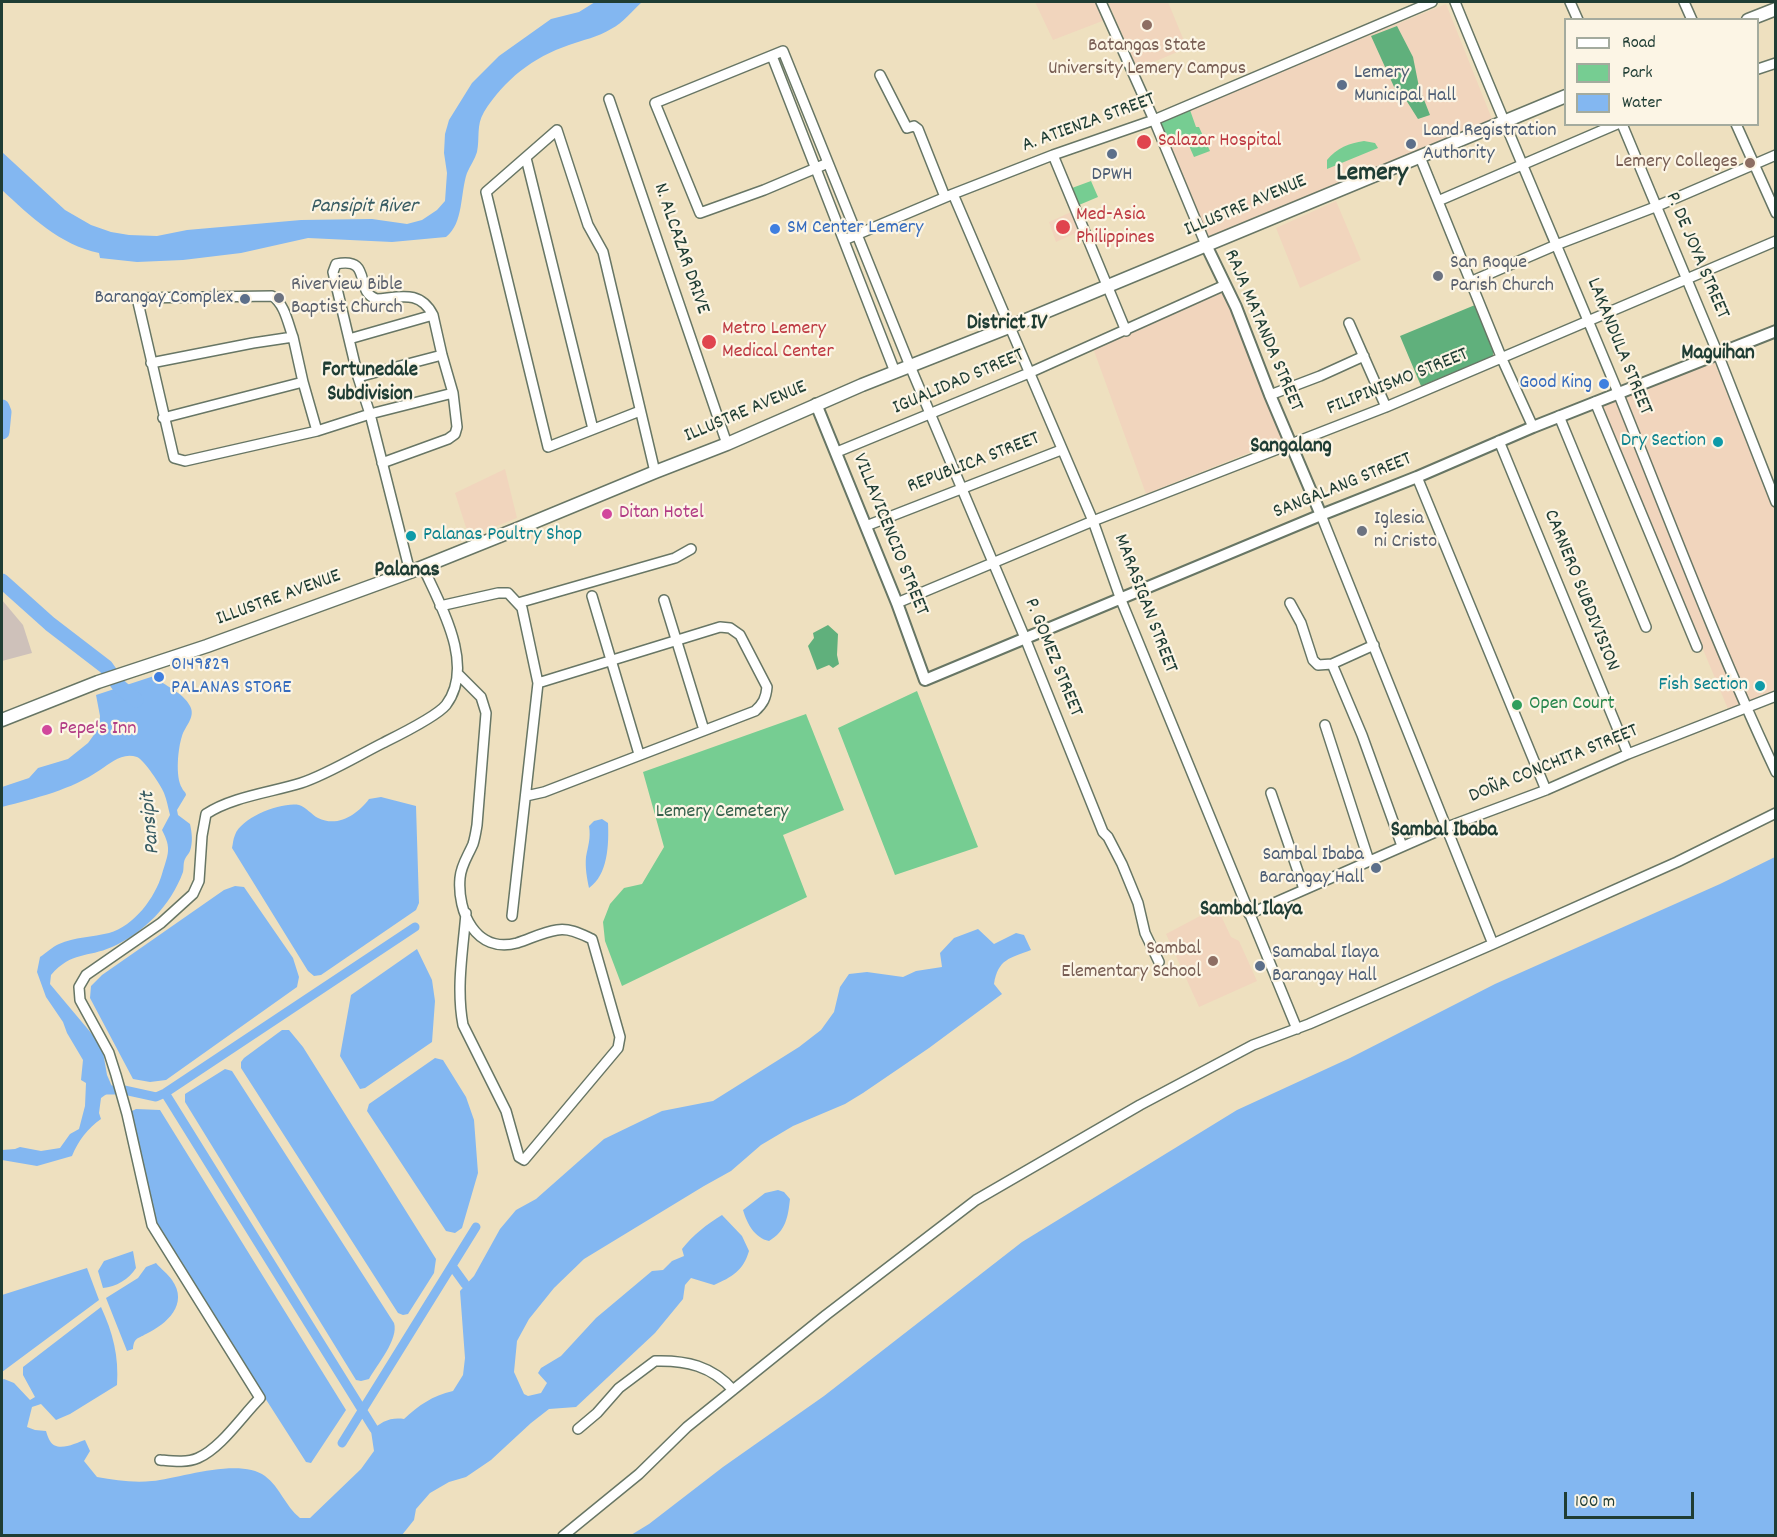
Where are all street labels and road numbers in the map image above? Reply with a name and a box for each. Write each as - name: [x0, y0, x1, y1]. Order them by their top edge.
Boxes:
- street label: A. ATIENZA STREET: [1019, 89, 1159, 159]
- street label: ILLUSTRE AVENUE: [1181, 170, 1311, 244]
- street label: N. ALCAZAR DRIVE: [646, 180, 714, 318]
- street label: P. DE JOYA STREET: [1659, 189, 1733, 323]
- street label: RAJA MATANDA STREET: [1217, 246, 1307, 416]
- street label: LAKANDULA STREET: [1580, 275, 1656, 419]
- street label: FILIPINISMO STREET: [1324, 344, 1472, 422]
- street label: IGUALIDAD STREET: [890, 345, 1028, 421]
- street label: ILLUSTRE AVENUE: [681, 376, 811, 450]
- street label: REPUBLICA STREET: [905, 428, 1043, 500]
- street label: SANGALANG STREET: [1270, 448, 1416, 526]
- street label: VILLAVICENCIO STREET: [846, 450, 932, 620]
- street label: CARNERO SUBDIVISION: [1537, 507, 1623, 675]
- street label: MARASIGAN STREET: [1107, 531, 1181, 677]
- street label: ILLUSTRE AVENUE: [214, 565, 344, 633]
- street label: P. GOMEZ STREET: [1017, 595, 1087, 721]
- street label: DOÑA CONCHITA STREET: [1466, 720, 1642, 810]

